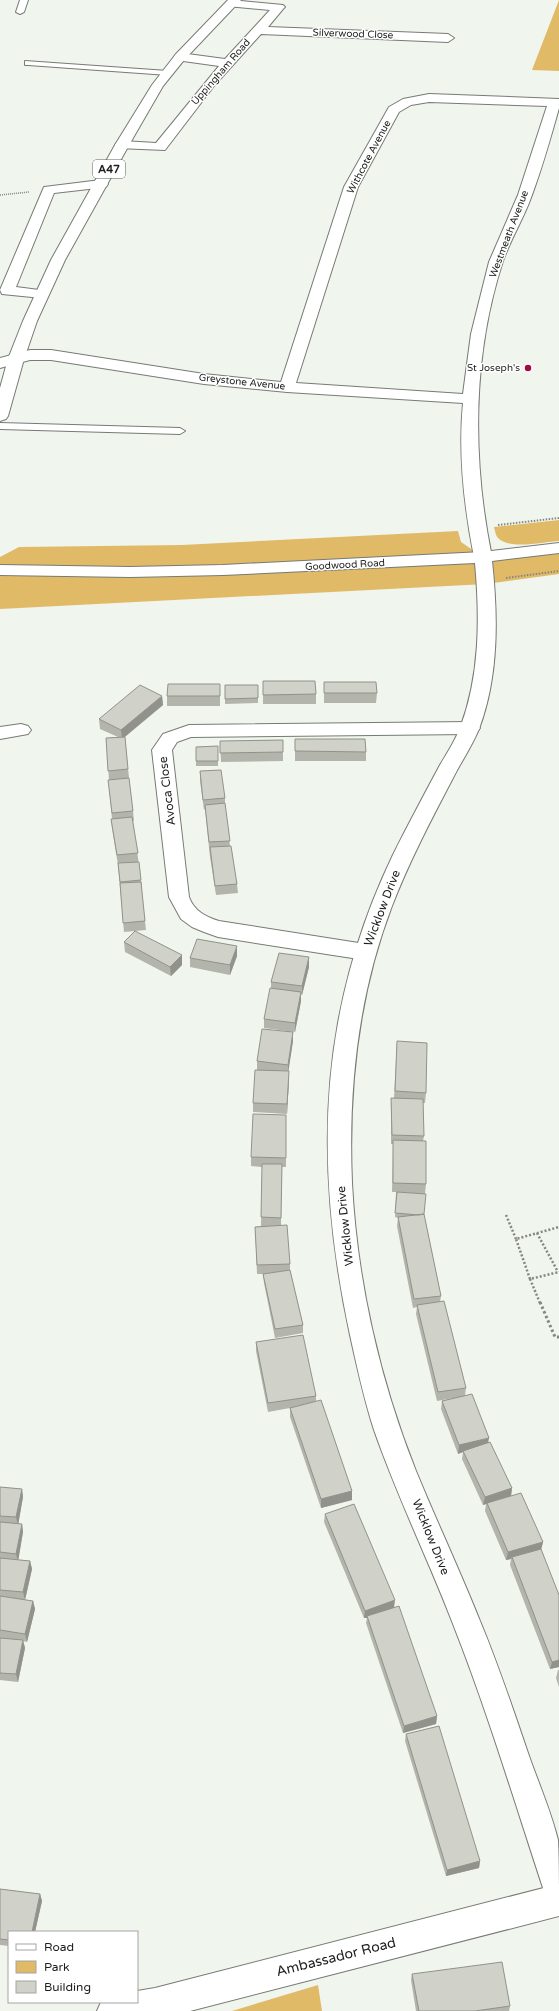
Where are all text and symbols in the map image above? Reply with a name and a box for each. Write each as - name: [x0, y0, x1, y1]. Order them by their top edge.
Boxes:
- street label: Silverwood Close: [312, 27, 394, 41]
- street label: Uppingham Road: [189, 37, 253, 107]
- street label: Withcote Avenue: [345, 118, 394, 196]
- road number: A47: [93, 160, 125, 178]
- street label: Westmeath Avenue: [487, 188, 531, 279]
- place label: St Joseph's: [467, 362, 520, 374]
- marker: St Joseph's: [523, 363, 533, 373]
- street label: Greystone Avenue: [198, 371, 286, 393]
- street label: Goodwood Road: [305, 557, 385, 573]
- street label: Avoca Close: [156, 755, 178, 826]
- street label: Wicklow Drive: [361, 868, 403, 948]
- street label: Wicklow Drive: [334, 1185, 356, 1267]
- street label: Wicklow Drive: [409, 1497, 453, 1577]
- legend: [8, 1931, 138, 2003]
- street label: Ambassador Road: [274, 1934, 398, 1980]
- text: Road: [44, 1940, 74, 1954]
- text: Park: [44, 1960, 70, 1974]
- text: Building: [44, 1980, 91, 1994]

